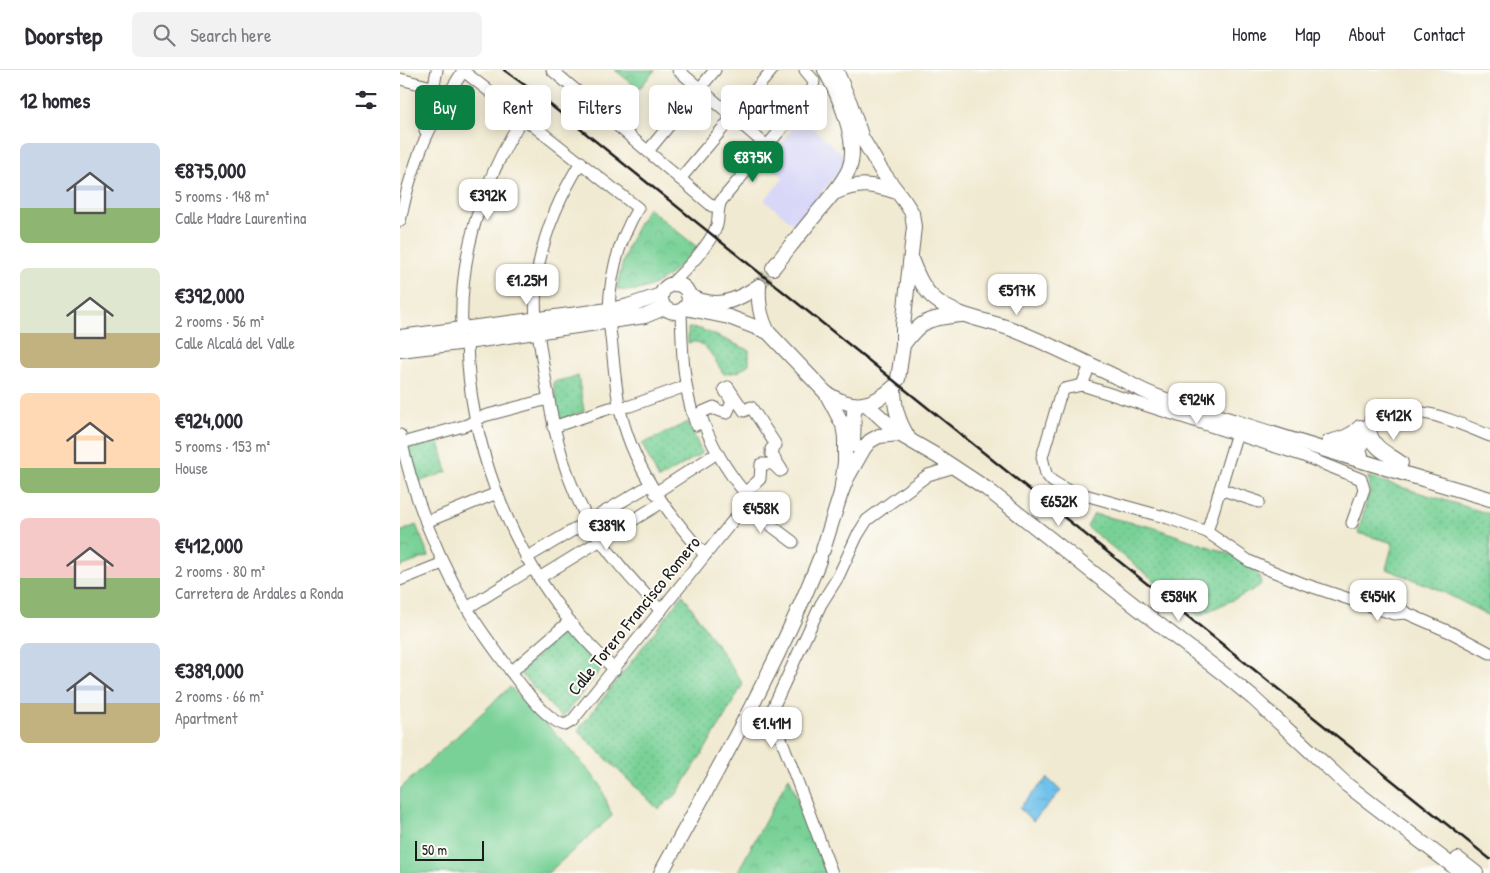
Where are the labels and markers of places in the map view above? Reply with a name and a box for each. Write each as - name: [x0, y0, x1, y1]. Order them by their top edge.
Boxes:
- pin: €875K: [718, 140, 788, 183]
- pin: €392K: [453, 178, 523, 221]
- pin: €1.25M: [486, 264, 568, 306]
- pin: €517K: [982, 274, 1052, 316]
- pin: €924K: [1162, 382, 1232, 425]
- pin: €412K: [1359, 398, 1429, 441]
- pin: €652K: [1024, 484, 1094, 527]
- pin: €458K: [726, 492, 796, 534]
- pin: €389K: [572, 508, 642, 551]
- pin: €584K: [1144, 580, 1214, 622]
- pin: €454K: [1343, 580, 1413, 622]
- pin: €1.41M: [731, 706, 813, 749]

